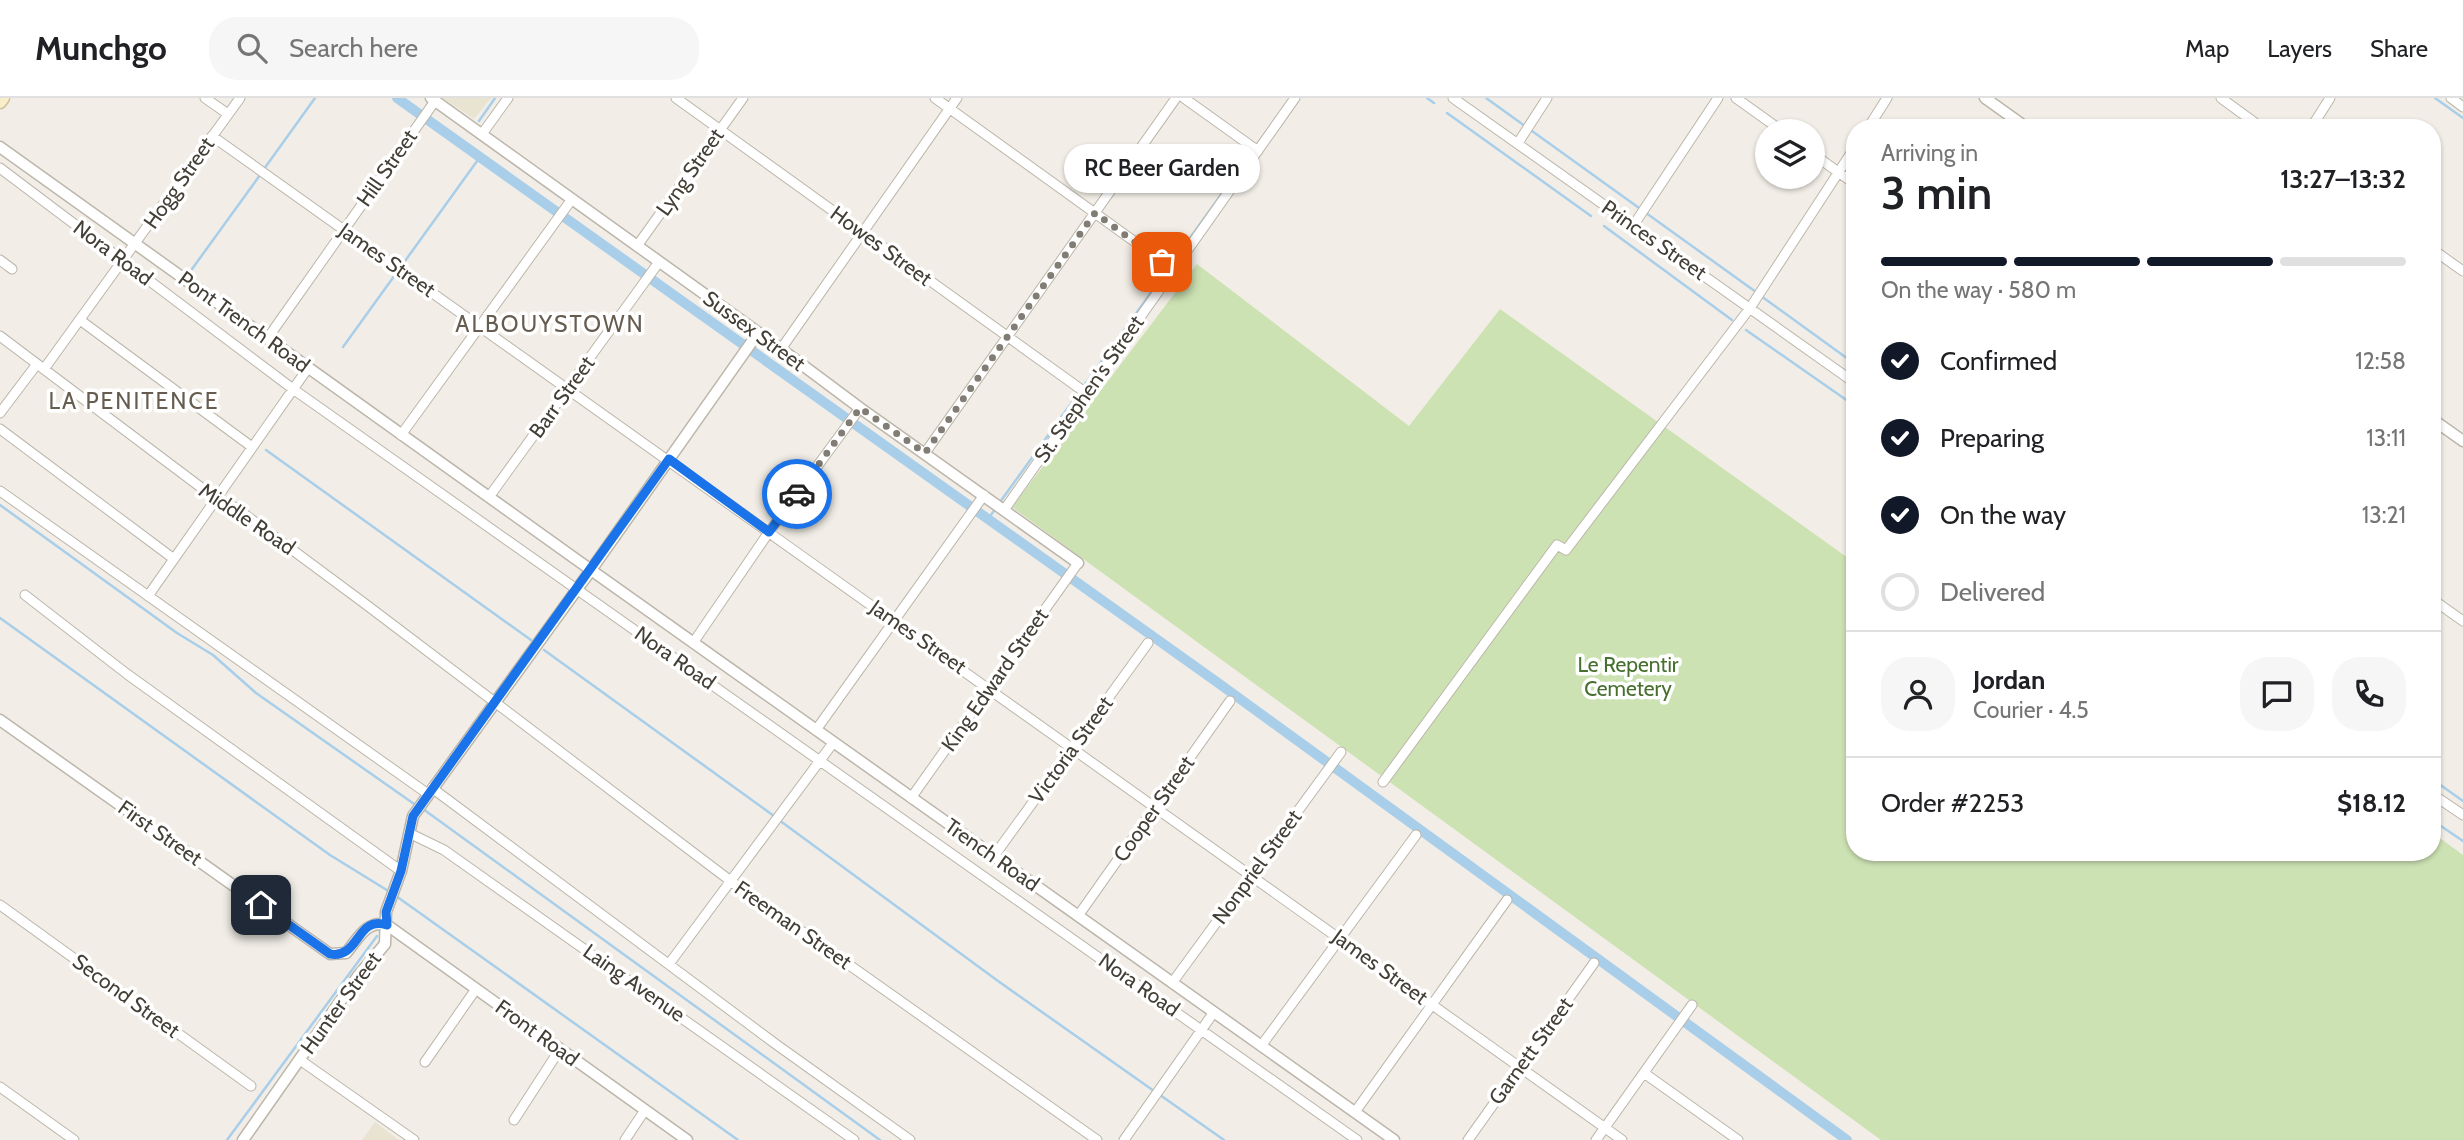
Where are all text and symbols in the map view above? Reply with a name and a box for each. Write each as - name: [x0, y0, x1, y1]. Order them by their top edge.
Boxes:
- search box: [209, 17, 699, 80]
- text: Munchgo: [35, 28, 167, 68]
- icon: search: [233, 29, 271, 67]
- text: Search here: [289, 32, 418, 64]
- text: Map: [2185, 34, 2229, 63]
- text: Layers: [2267, 34, 2332, 63]
- text: Share: [2370, 34, 2428, 63]
- map controls: [1755, 119, 1825, 189]
- button: layers: [1755, 119, 1825, 189]
- street label: Lyng Street: [651, 123, 729, 220]
- street label: Hill Street: [351, 125, 422, 211]
- street label: Hogg Street: [138, 132, 219, 233]
- text: Arriving in: [1881, 139, 1978, 167]
- callout: RC Beer Garden: [1064, 143, 1260, 192]
- text: RC Beer Garden: [1084, 154, 1240, 182]
- text: 13:27–13:32: [2280, 163, 2406, 195]
- text: 3 min: [1881, 165, 1992, 221]
- street label: Princes Street: [1597, 194, 1712, 285]
- street label: Howes Street: [826, 200, 937, 291]
- street label: Nora Road: [69, 215, 158, 291]
- street label: James Street: [334, 217, 440, 302]
- pin: [1132, 232, 1192, 292]
- icon: bag: [1143, 243, 1181, 281]
- street label: Pont Trench Road: [174, 266, 315, 378]
- text: On the way · 580 m: [1881, 276, 2076, 304]
- street label: Sussex Street: [698, 285, 810, 376]
- district label: ALBOUYSTOWN: [455, 310, 645, 338]
- street label: St. Stephen's Street: [1029, 310, 1149, 467]
- icon: check: [1881, 342, 1919, 380]
- text: Confirmed: [1940, 345, 2057, 377]
- text: 12:58: [2355, 347, 2406, 375]
- street label: Barr Street: [524, 351, 600, 442]
- district label: LA PENITENCE: [49, 387, 219, 415]
- icon: check: [1881, 419, 1919, 457]
- text: Preparing: [1940, 422, 2044, 454]
- text: 13:11: [2366, 424, 2406, 452]
- courier: [762, 459, 832, 529]
- icon: car: [778, 475, 816, 513]
- street label: Middle Road: [194, 477, 300, 560]
- icon: check: [1881, 496, 1919, 534]
- text: On the way: [1940, 499, 2066, 531]
- text: 13:21: [2362, 501, 2406, 529]
- text: Delivered: [1940, 576, 2045, 608]
- street label: James Street: [865, 594, 971, 679]
- street label: King Edward Street: [936, 603, 1053, 756]
- street label: Nora Road: [630, 621, 721, 694]
- park label: Le Repentir Cemetery: [1578, 652, 1679, 701]
- button: person: [1881, 657, 1955, 731]
- button: chat: [2240, 657, 2314, 731]
- button: phone: [2332, 657, 2406, 731]
- text: Jordan: [1973, 664, 2045, 696]
- street label: Victoria Street: [1023, 691, 1118, 808]
- text: Courier · 4.5: [1973, 696, 2089, 724]
- street label: Cooper Street: [1108, 751, 1199, 866]
- text: Order #2253: [1881, 787, 2024, 819]
- text: $18.12: [2337, 787, 2406, 819]
- street label: First Street: [114, 795, 207, 870]
- street label: Nonpriel Street: [1207, 805, 1306, 929]
- street label: Trench Road: [940, 813, 1044, 896]
- pin: [231, 875, 291, 935]
- street label: Freeman Street: [730, 875, 857, 974]
- icon: home: [242, 886, 280, 924]
- street label: James Street: [1327, 923, 1433, 1010]
- street label: Laing Avenue: [579, 938, 690, 1027]
- street label: Hunter Street: [295, 947, 386, 1059]
- street label: Second Street: [68, 948, 185, 1043]
- street label: Nora Road: [1094, 948, 1185, 1021]
- street label: Garnett Street: [1483, 992, 1578, 1109]
- street label: Front Road: [491, 994, 584, 1071]

